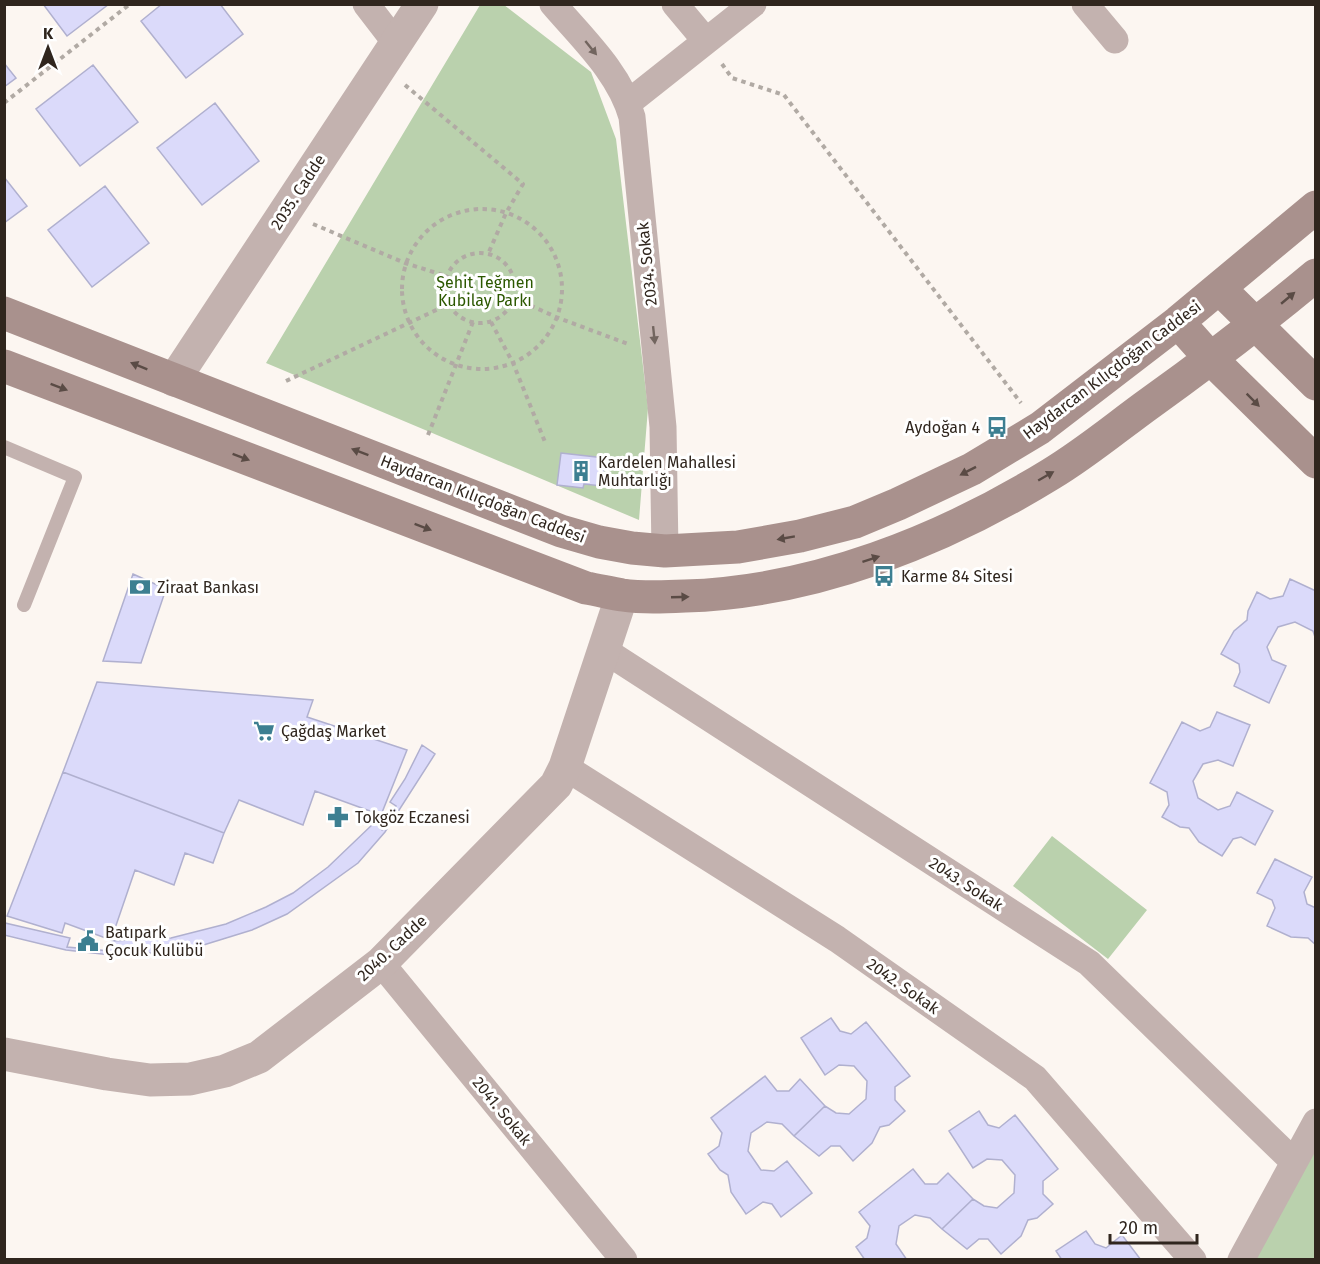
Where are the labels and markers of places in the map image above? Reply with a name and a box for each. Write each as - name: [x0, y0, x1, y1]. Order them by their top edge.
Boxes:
- bus stop icon: Aydoğan 4: [985, 415, 1009, 439]
- place label: Aydoğan 4: [905, 418, 980, 437]
- place label: Kardelen Mahallesi Muhtarlığı: [598, 453, 736, 490]
- building icon: Kardelen Mahallesi Muhtarlığı: [569, 459, 593, 483]
- bus stop icon: Karme 84 Sitesi: [872, 564, 896, 588]
- place label: Karme 84 Sitesi: [901, 567, 1013, 586]
- bank icon: Ziraat Bankası: [128, 575, 152, 599]
- place label: Ziraat Bankası: [157, 578, 259, 597]
- supermarket icon: Çağdaş Market: [252, 719, 276, 743]
- place label: Çağdaş Market: [281, 722, 386, 742]
- pharmacy icon: Tokgöz Eczanesi: [326, 805, 350, 829]
- place label: Tokgöz Eczanesi: [355, 808, 470, 827]
- place label: Batıpark Çocuk Kulübü: [105, 923, 204, 961]
- public building icon: Batıpark Çocuk Kulübü: [76, 929, 100, 953]

